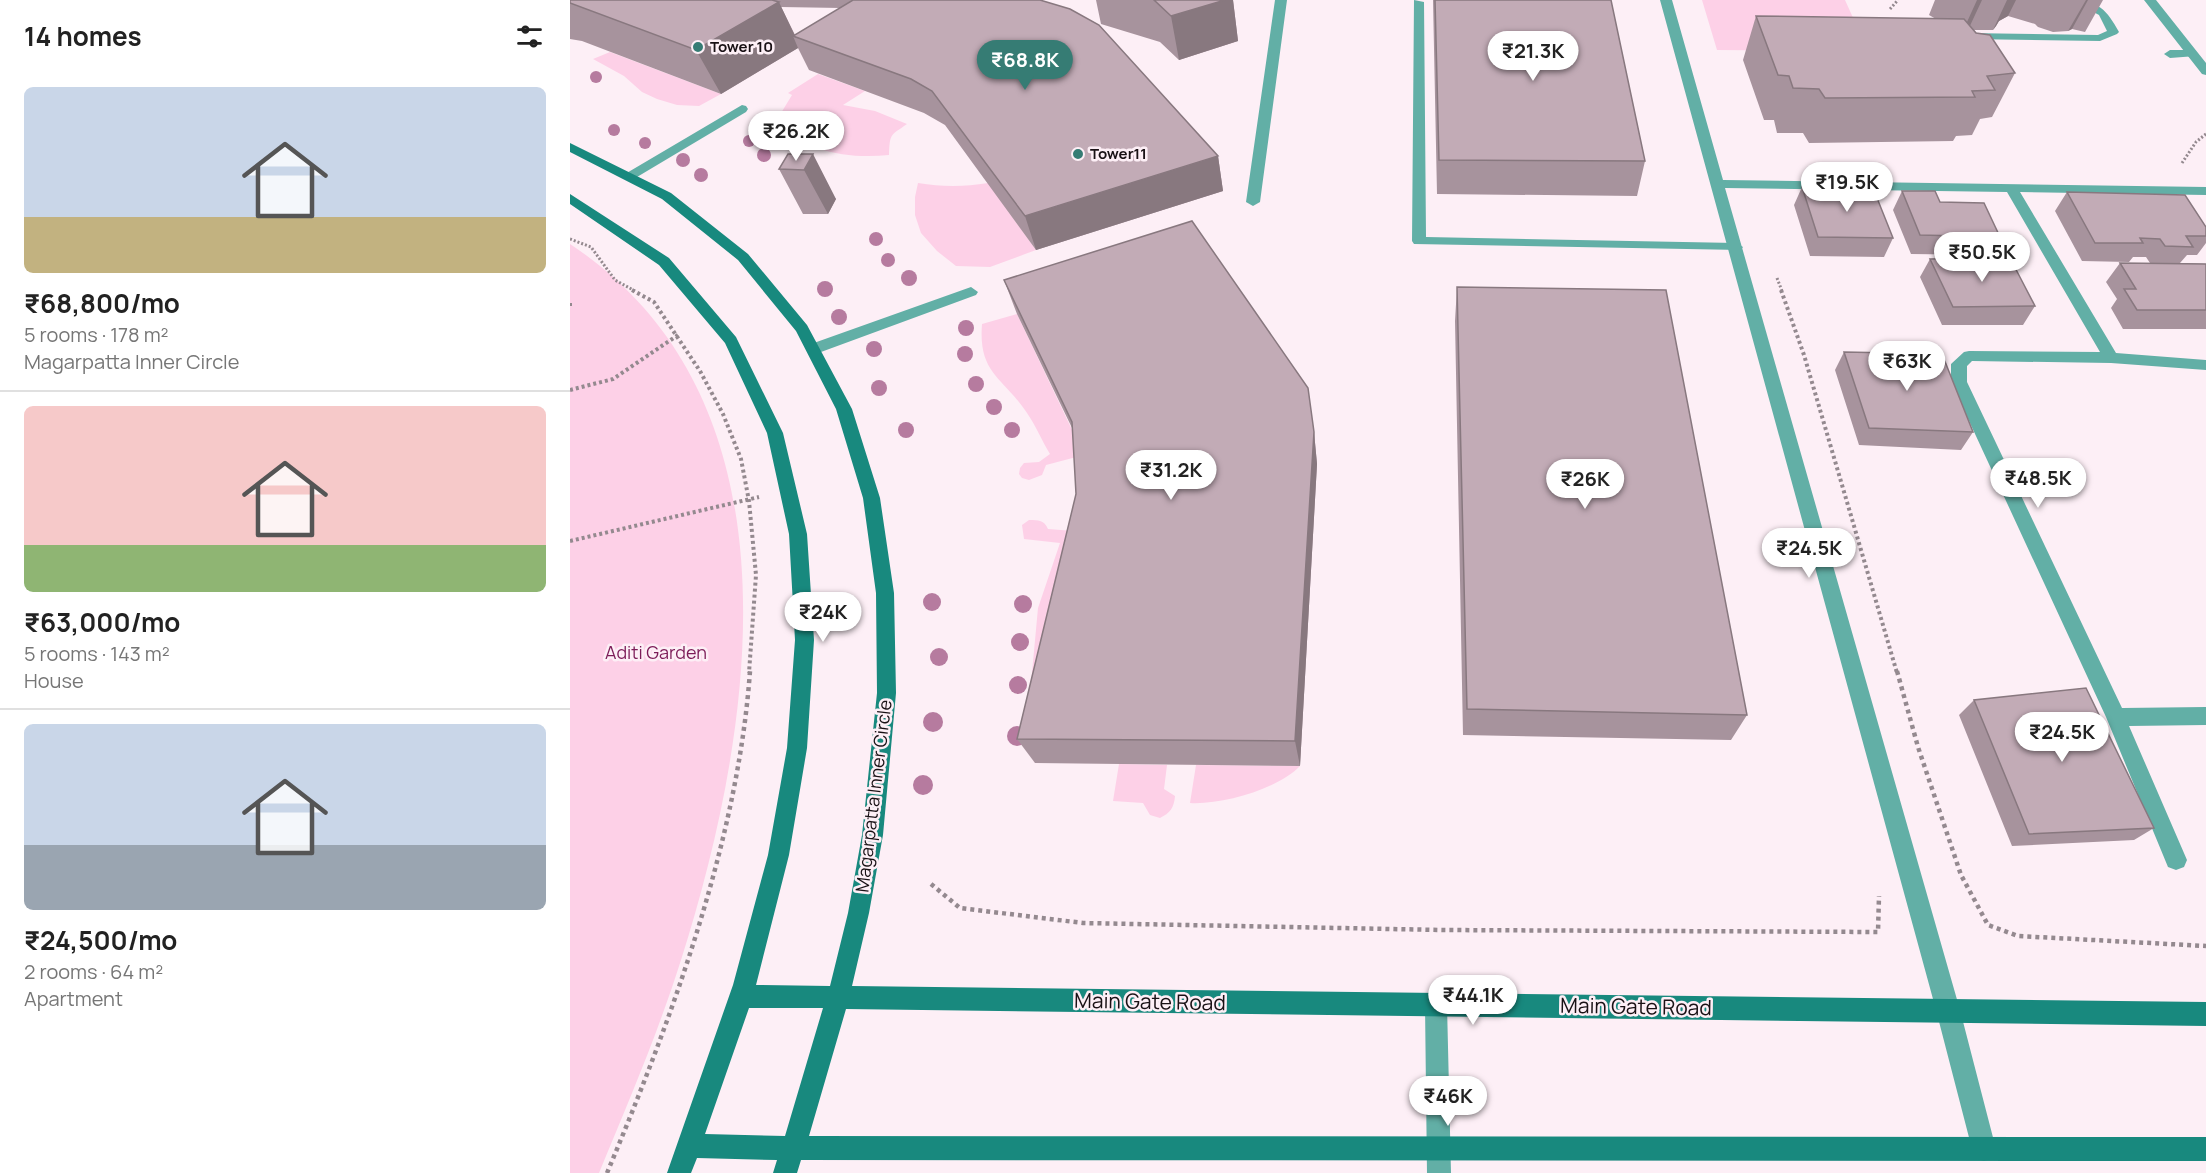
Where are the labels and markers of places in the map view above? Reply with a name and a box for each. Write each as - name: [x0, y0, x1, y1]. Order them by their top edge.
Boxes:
- pin: ₹21.3K: [1484, 31, 1582, 82]
- place label: Tower 10: [710, 36, 773, 57]
- marker: Tower 10: [691, 40, 705, 54]
- pin: ₹68.8K: [976, 40, 1074, 91]
- pin: ₹26.2K: [747, 111, 845, 162]
- place label: Tower11: [1090, 143, 1147, 164]
- marker: Tower11: [1071, 147, 1085, 161]
- pin: ₹19.5K: [1798, 162, 1896, 213]
- pin: ₹50.5K: [1933, 232, 2031, 283]
- pin: ₹63K: [1871, 341, 1943, 392]
- pin: ₹31.2K: [1122, 450, 1220, 501]
- pin: ₹48.5K: [1989, 458, 2087, 509]
- pin: ₹26K: [1549, 459, 1621, 510]
- pin: ₹24.5K: [1760, 528, 1858, 579]
- pin: ₹24K: [787, 592, 859, 643]
- pin: ₹24.5K: [2013, 712, 2111, 763]
- pin: ₹44.1K: [1424, 975, 1522, 1026]
- pin: ₹46K: [1412, 1076, 1484, 1127]

